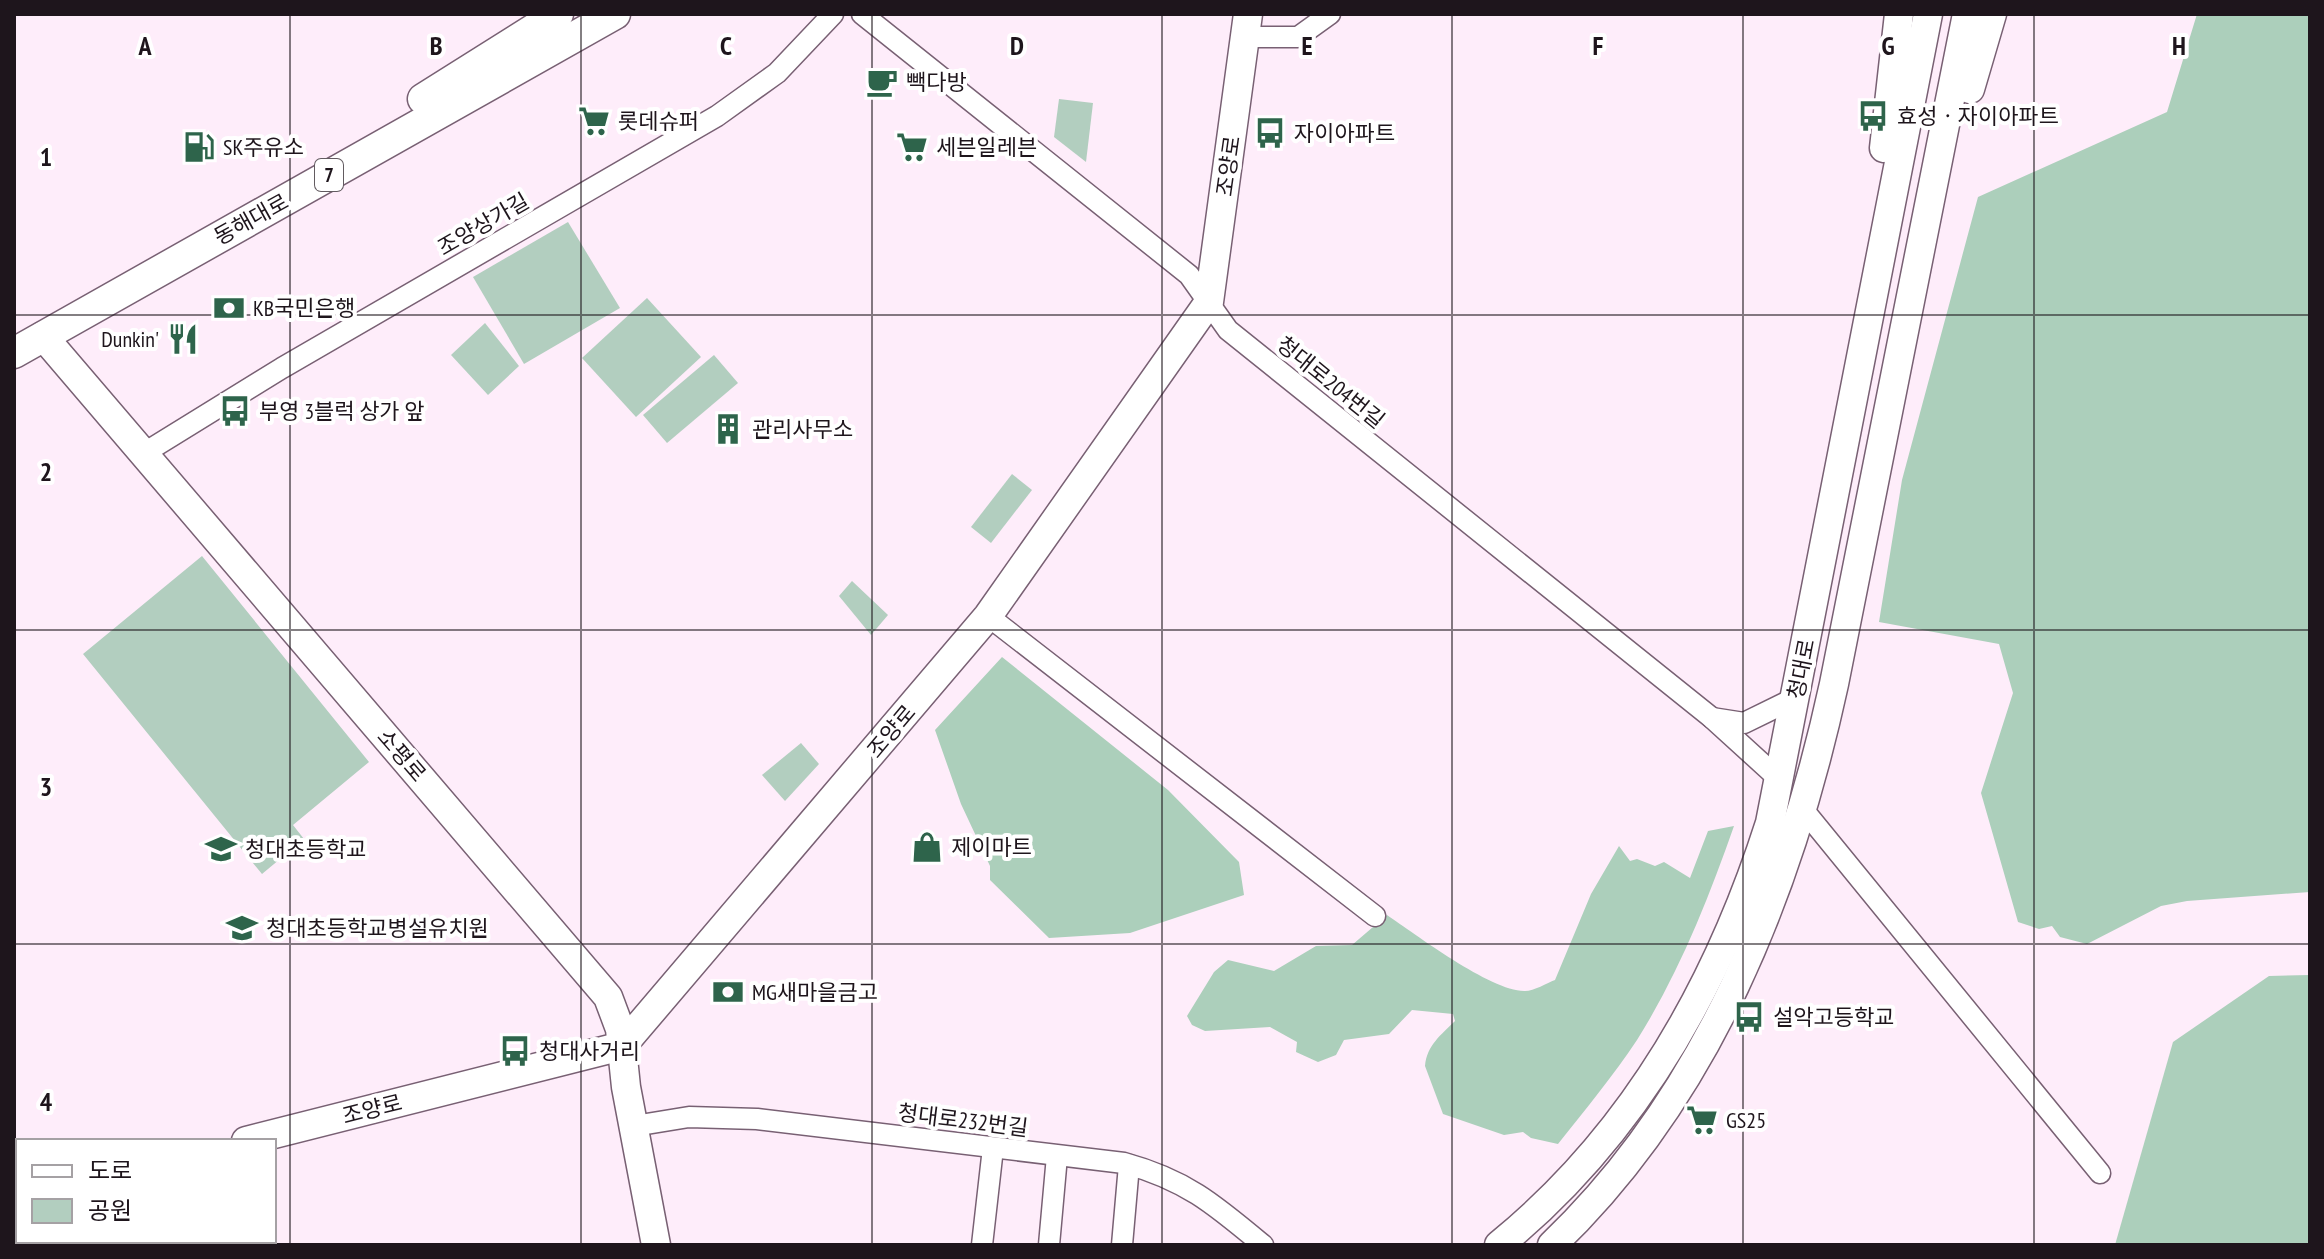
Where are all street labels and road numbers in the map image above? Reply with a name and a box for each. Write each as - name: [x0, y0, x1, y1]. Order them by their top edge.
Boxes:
- street label: 조양로: [1210, 134, 1246, 198]
- road number: 7: [315, 159, 343, 191]
- street label: 동해대로: [209, 187, 293, 251]
- street label: 조양상가길: [432, 187, 534, 261]
- street label: 청대로204번길: [1271, 330, 1391, 434]
- street label: 청대로: [1781, 637, 1821, 701]
- street label: 조양로: [861, 699, 921, 763]
- street label: 소평로: [372, 723, 432, 787]
- street label: 조양로: [339, 1088, 405, 1130]
- street label: 청대로232번길: [896, 1098, 1030, 1142]

